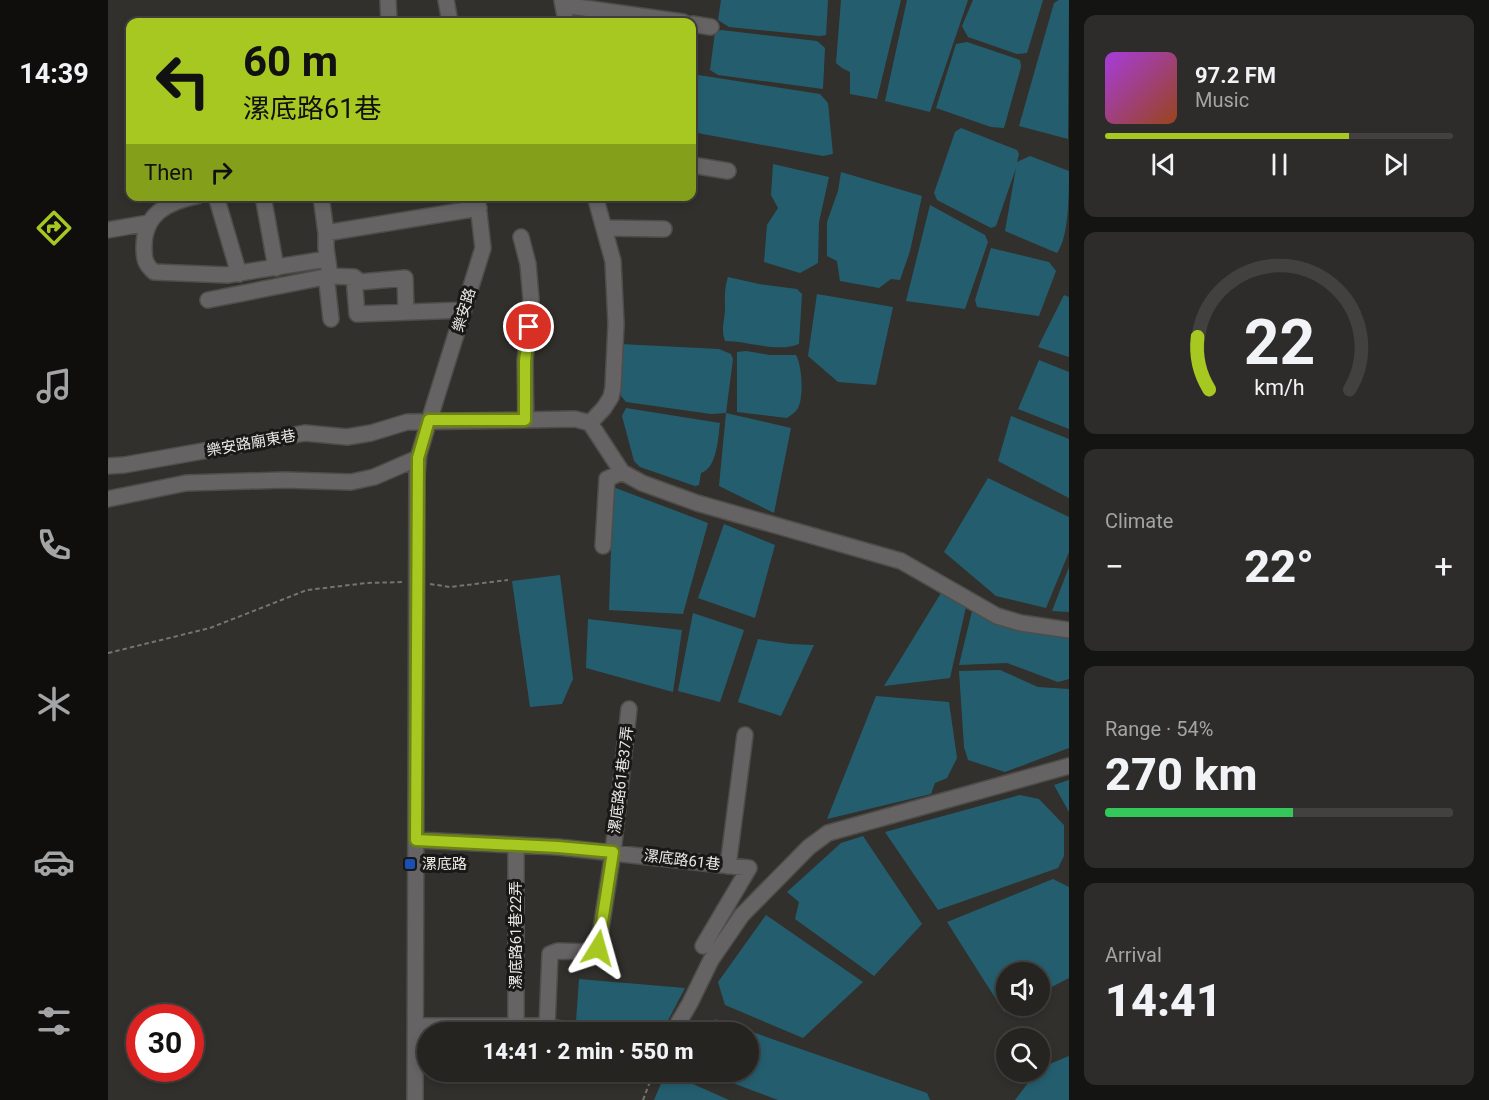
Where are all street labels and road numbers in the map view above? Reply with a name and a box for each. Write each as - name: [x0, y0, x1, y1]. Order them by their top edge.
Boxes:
- street label: 樂安路: [449, 286, 479, 334]
- street label: 樂安路廟東巷: [205, 426, 297, 460]
- street label: 漯底路61巷37弄: [605, 725, 637, 835]
- street label: 漯底路61巷: [643, 846, 721, 874]
- street label: 漯底路61巷22弄: [507, 881, 525, 989]

